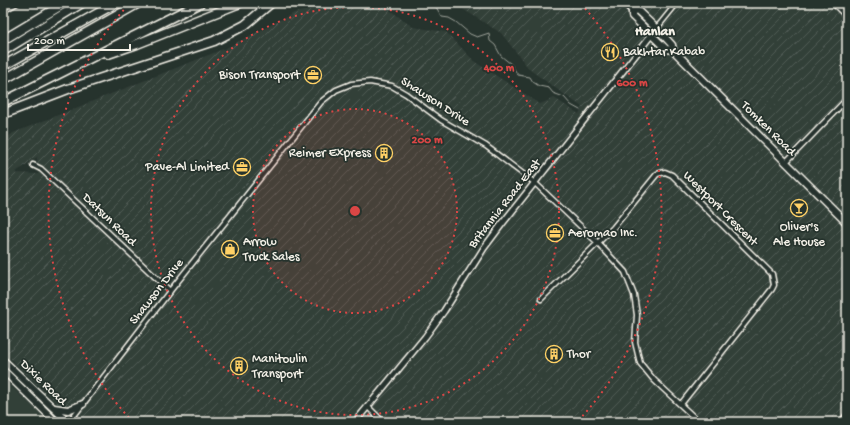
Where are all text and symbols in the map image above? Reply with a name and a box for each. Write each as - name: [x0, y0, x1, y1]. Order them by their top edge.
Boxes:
- district label: Hanlan: [635, 24, 675, 41]
- scale bar: [28, 26, 130, 52]
- text: 200 m: [34, 35, 65, 49]
- restaurant icon: Bakhtar Kabab: [600, 42, 620, 62]
- place label: Bakhtar Kabab: [622, 45, 705, 60]
- text: 400 m: [483, 62, 515, 76]
- office icon: Bison Transport: [303, 65, 323, 85]
- place label: Bison Transport: [218, 68, 302, 83]
- street label: Shawson Drive: [398, 74, 473, 130]
- text: 600 m: [616, 77, 648, 91]
- street label: Tomken Road: [737, 98, 799, 160]
- text: 200 m: [412, 134, 443, 148]
- building icon: Reimer Express: [374, 143, 394, 163]
- place label: Reimer Express: [289, 146, 372, 161]
- street label: Britannia Road East: [465, 155, 545, 252]
- office icon: Pave-Al Limited: [232, 157, 252, 177]
- place label: Pave-Al Limited: [144, 160, 230, 175]
- street label: Westport Crescent: [679, 168, 762, 251]
- street label: Datsun Road: [78, 190, 140, 251]
- bar icon: Oliver's Ale House: [789, 198, 809, 218]
- centre of rings: [348, 204, 362, 218]
- place label: Oliver's Ale House: [773, 220, 825, 250]
- office icon: Aeromao Inc.: [545, 223, 565, 243]
- place label: Aeromao Inc.: [568, 226, 638, 241]
- place label: Arrow Truck Sales: [242, 235, 301, 265]
- shop icon: Arrow Truck Sales: [220, 239, 240, 259]
- street label: Shawson Drive: [127, 256, 188, 328]
- building icon: Thor: [544, 344, 564, 364]
- place label: Thor: [566, 347, 592, 362]
- place label: Manitoulin Transport: [251, 352, 308, 382]
- street label: Dixie Road: [16, 356, 70, 410]
- building icon: Manitoulin Transport: [229, 356, 249, 376]

